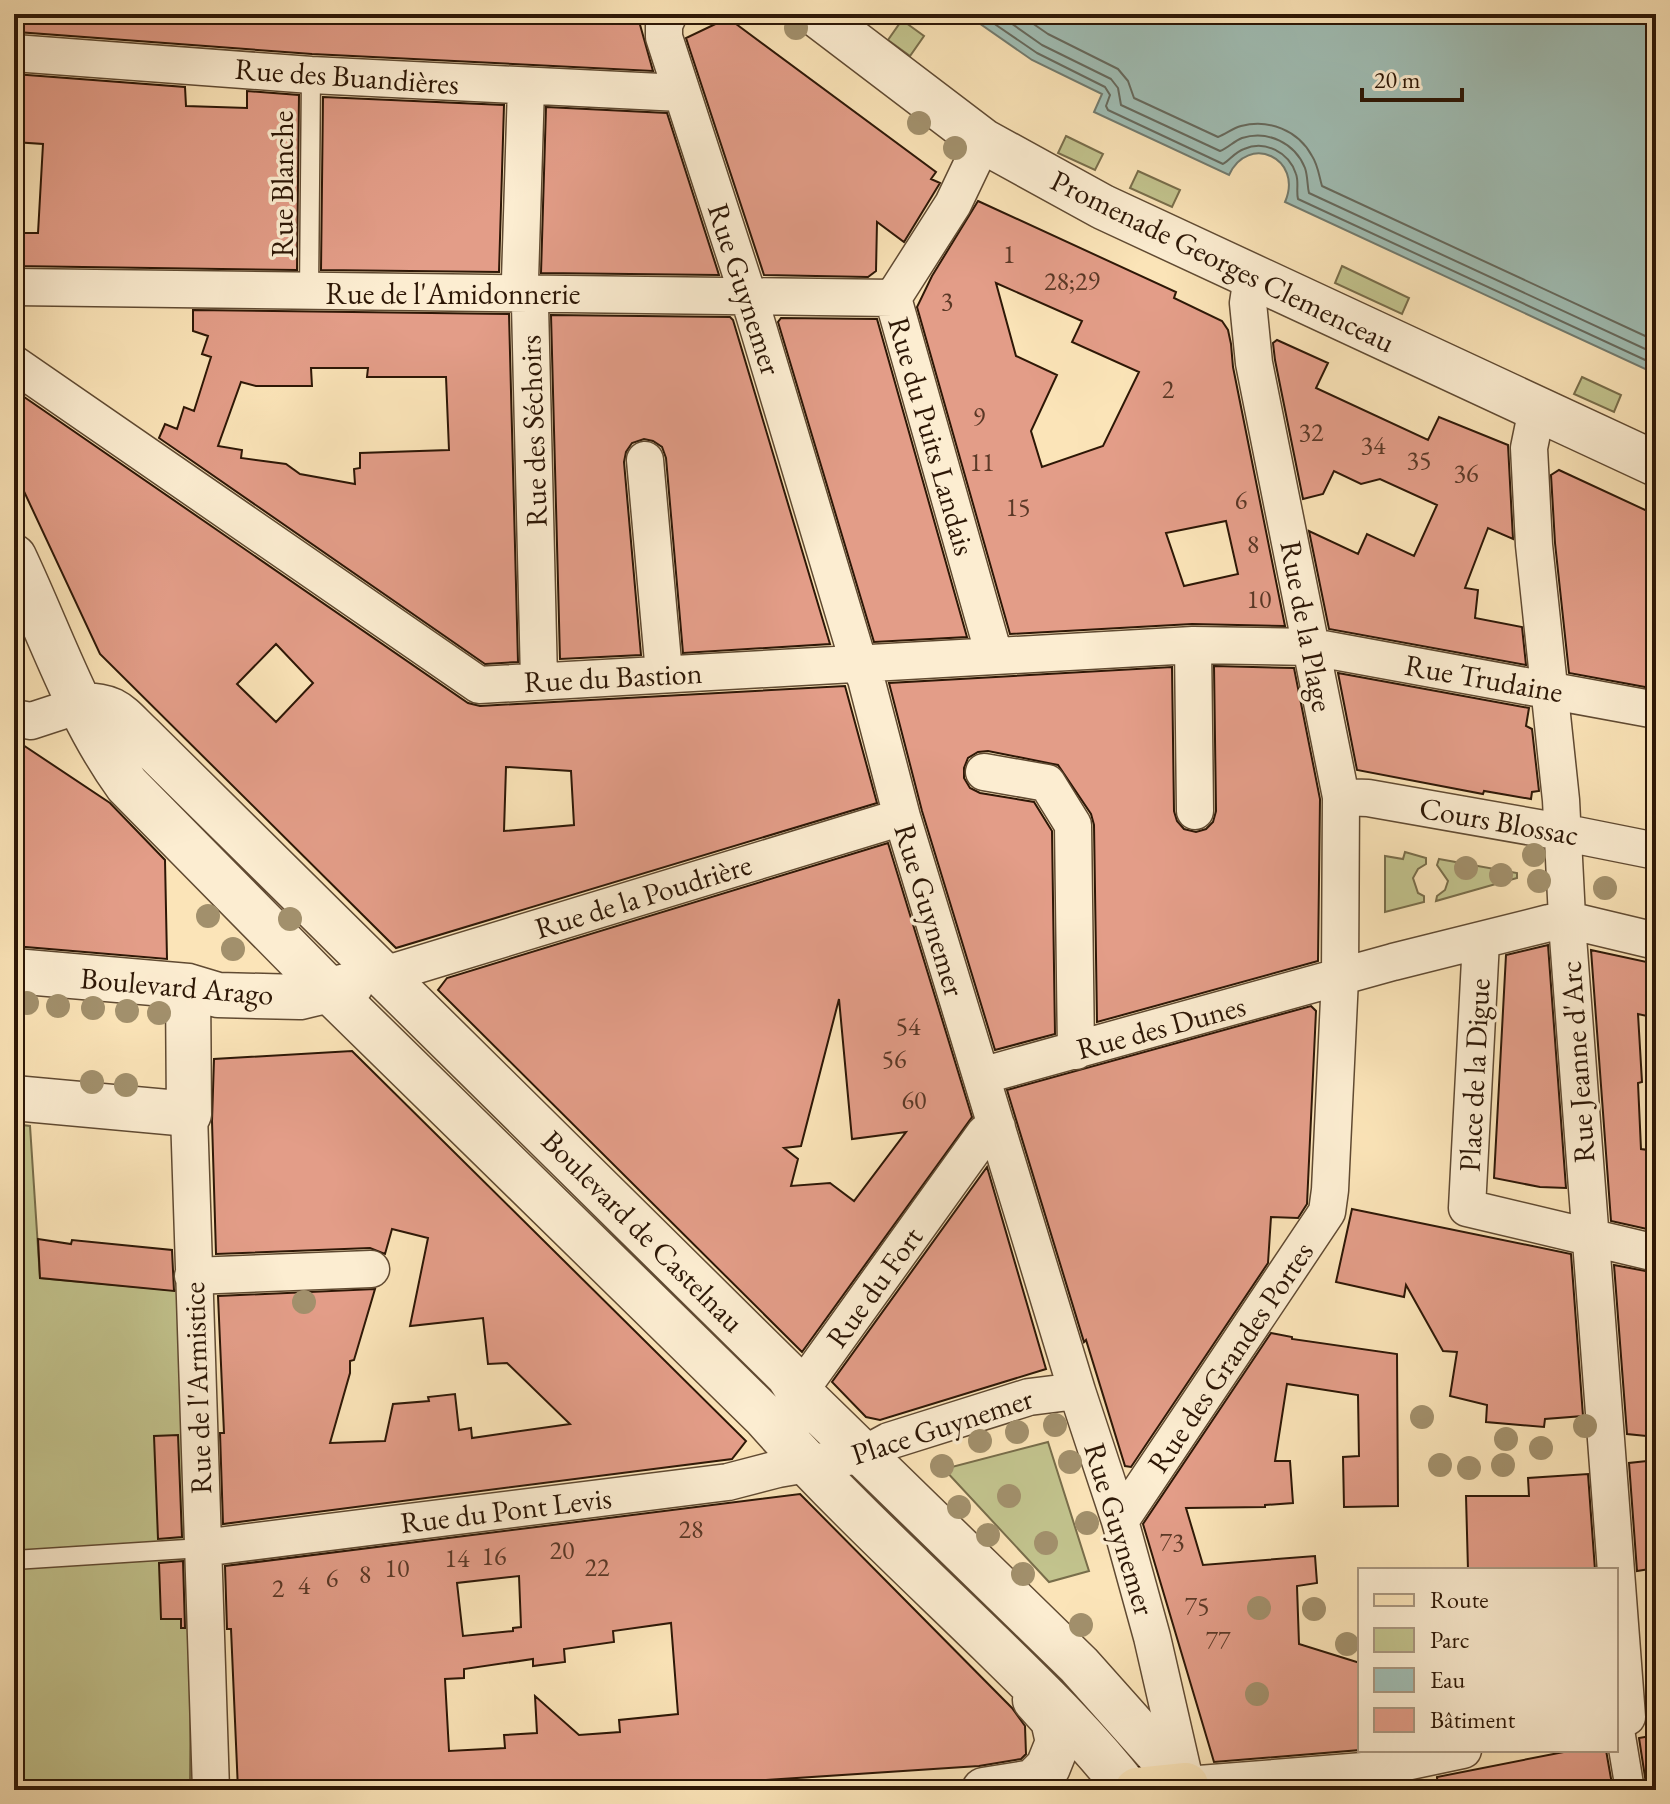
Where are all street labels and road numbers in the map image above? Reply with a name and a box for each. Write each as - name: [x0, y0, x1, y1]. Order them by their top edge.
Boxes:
- street label: Rue des Buandières: [234, 49, 460, 103]
- street label: Rue Blanche: [263, 111, 302, 257]
- street label: Promenade Georges Clemenceau: [1045, 161, 1402, 361]
- street label: Rue Guynemer: [699, 198, 791, 380]
- street label: Rue de l'Amidonnerie: [326, 274, 580, 313]
- street label: Rue du Puits Landais: [879, 312, 985, 560]
- street label: Rue des Séchoirs: [510, 334, 556, 528]
- street label: Rue de la Plage: [1271, 537, 1343, 715]
- street label: Rue Trudaine: [1402, 645, 1566, 711]
- street label: Rue du Bastion: [523, 653, 703, 701]
- street label: Cours Blossac: [1416, 788, 1582, 854]
- street label: Rue Guynemer: [885, 819, 975, 1001]
- street label: Rue de la Poudrière: [530, 845, 756, 947]
- street label: Boulevard Arago: [79, 958, 275, 1014]
- street label: Rue Jeanne d'Arc: [1550, 960, 1604, 1164]
- street label: Place de la Digue: [1449, 977, 1499, 1173]
- street label: Rue des Dunes: [1072, 986, 1250, 1068]
- street label: Boulevard de Castelnau: [533, 1121, 753, 1341]
- street label: Rue du Fort: [817, 1218, 931, 1355]
- street label: Rue des Grandes Portes: [1138, 1234, 1322, 1480]
- street label: Rue de l'Armistice: [174, 1281, 220, 1495]
- street label: Place Guynemer: [846, 1378, 1038, 1474]
- street label: Rue Guynemer: [1075, 1438, 1165, 1620]
- street label: Rue du Pont Levis: [398, 1478, 614, 1542]

